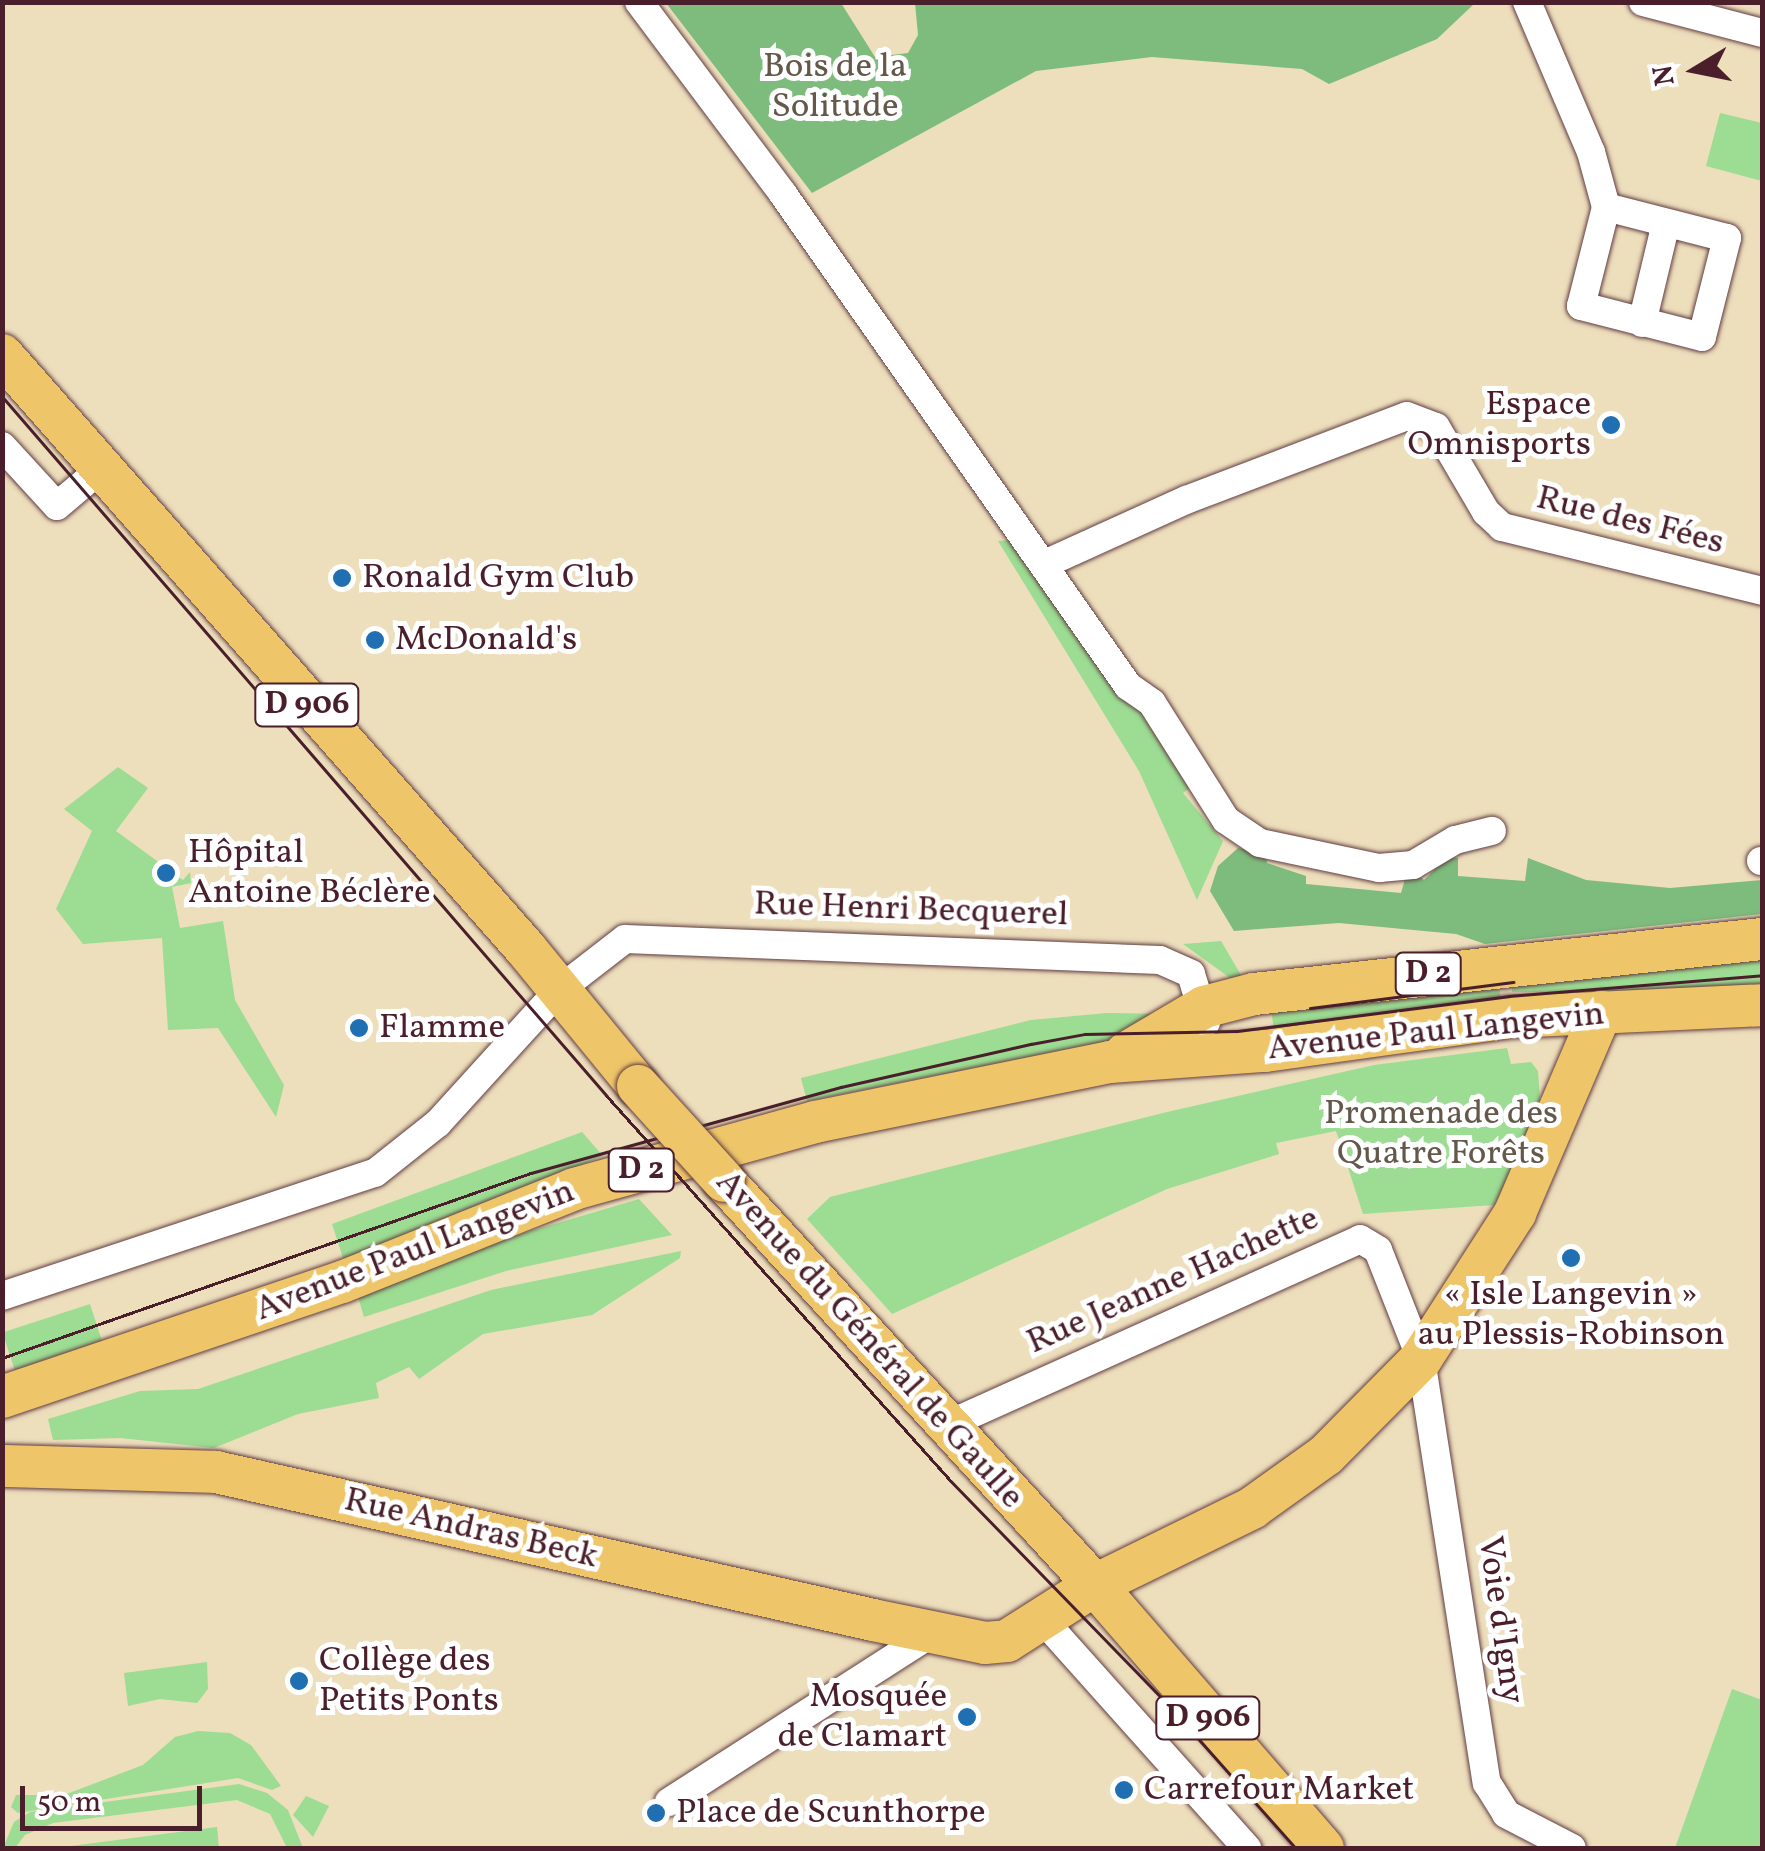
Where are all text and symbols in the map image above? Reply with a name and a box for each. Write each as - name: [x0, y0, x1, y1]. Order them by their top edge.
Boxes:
- north arrow: [1645, 20, 1745, 120]
- park label: Bois de la Solitude: [763, 46, 907, 128]
- text: N: [1644, 62, 1686, 89]
- place label: Espace Omnisports: [1407, 384, 1591, 466]
- marker: Espace Omnisports: [1600, 414, 1622, 436]
- street label: Rue des Fées: [1532, 477, 1728, 565]
- place label: Ronald Gym Club: [362, 557, 634, 599]
- marker: Ronald Gym Club: [331, 567, 353, 589]
- place label: McDonald's: [395, 619, 577, 661]
- marker: McDonald's: [364, 629, 386, 651]
- road number: D 906: [252, 678, 362, 732]
- place label: Hôpital Antoine Béclère: [188, 832, 431, 914]
- marker: Hôpital Antoine Béclère: [153, 860, 179, 886]
- street label: Rue Henri Becquerel: [753, 884, 1069, 936]
- road number: D 2: [1393, 947, 1463, 1001]
- street label: Avenue Paul Langevin: [1266, 993, 1606, 1071]
- place label: Flamme: [379, 1007, 505, 1049]
- marker: Flamme: [348, 1017, 370, 1039]
- park label: Promenade des Quatre Forêts: [1324, 1093, 1558, 1175]
- road number: D 2: [606, 1143, 676, 1197]
- street label: Avenue du Général de Gaulle: [706, 1162, 1032, 1518]
- street label: Avenue Paul Langevin: [250, 1171, 580, 1331]
- street label: Rue Jeanne Hachette: [1021, 1198, 1325, 1364]
- marker: « Isle Langevin » au Plessis-Robinson: [1560, 1247, 1582, 1269]
- place label: « Isle Langevin » au Plessis-Robinson: [1417, 1274, 1725, 1356]
- street label: Rue Andras Beck: [340, 1479, 602, 1579]
- street label: Voie d'Igny: [1467, 1534, 1533, 1706]
- place label: Collège des Petits Ponts: [319, 1640, 499, 1722]
- marker: Collège des Petits Ponts: [288, 1670, 310, 1692]
- place label: Mosquée de Clamart: [778, 1676, 947, 1758]
- road number: D 906: [1153, 1691, 1263, 1745]
- marker: Mosquée de Clamart: [956, 1706, 978, 1728]
- scale bar: [25, 1766, 208, 1828]
- place label: Carrefour Market: [1144, 1769, 1414, 1811]
- marker: Carrefour Market: [1113, 1779, 1135, 1801]
- text: 50 m: [37, 1782, 101, 1824]
- place label: Place de Scunthorpe: [676, 1792, 985, 1834]
- marker: Place de Scunthorpe: [645, 1802, 667, 1824]

